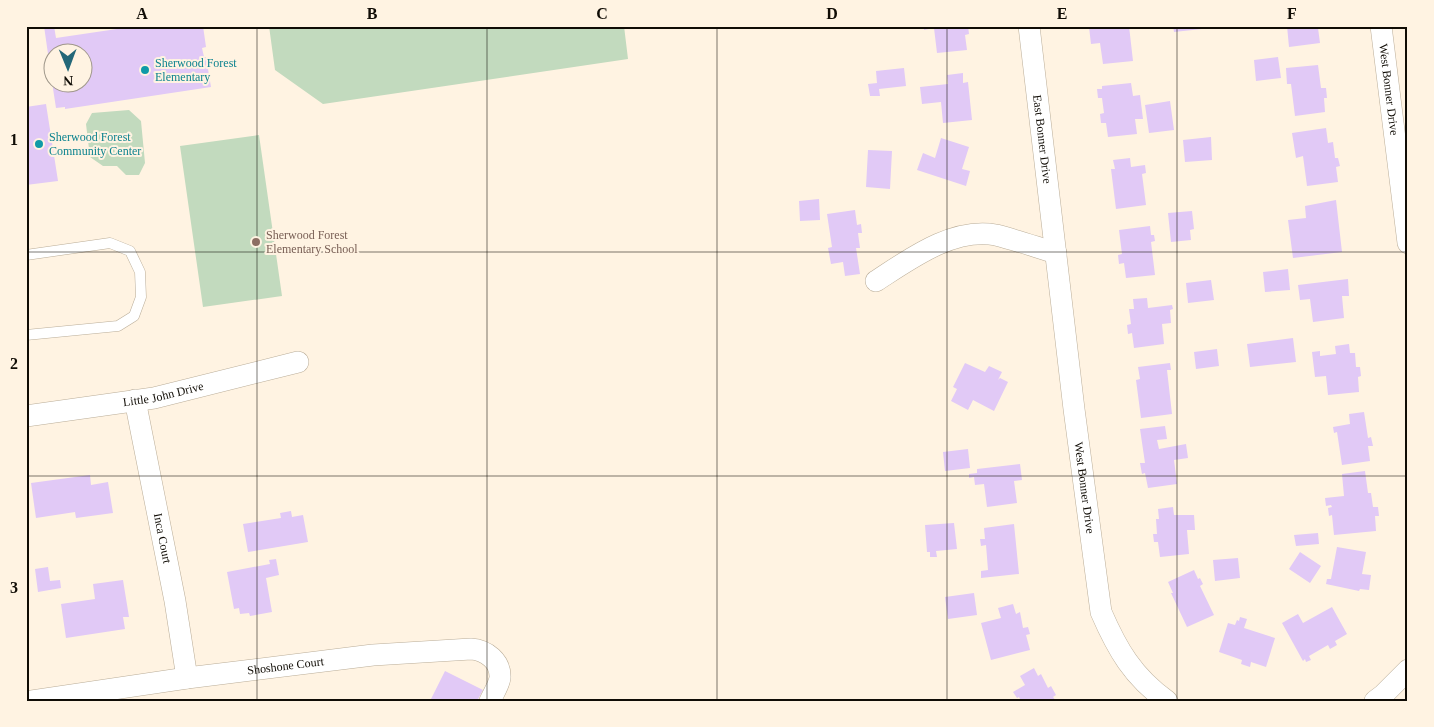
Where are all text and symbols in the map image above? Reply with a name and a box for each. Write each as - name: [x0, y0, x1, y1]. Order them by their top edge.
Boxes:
- text: A: [136, 5, 148, 22]
- text: B: [367, 5, 378, 22]
- text: C: [596, 5, 608, 22]
- text: D: [826, 5, 838, 22]
- text: E: [1057, 5, 1067, 22]
- text: F: [1287, 5, 1297, 22]
- north arrow: [42, 42, 92, 92]
- street label: West Bonner Drive: [1376, 43, 1402, 136]
- place label: Sherwood Forest Elementary: [155, 56, 237, 84]
- marker: Sherwood Forest Elementary: [139, 64, 151, 76]
- text: N: [63, 73, 73, 88]
- street label: East Bonner Drive: [1030, 94, 1054, 184]
- place label: Sherwood Forest Community Center: [49, 130, 141, 158]
- text: 1: [10, 131, 18, 148]
- marker: Sherwood Forest Community Center: [33, 138, 45, 150]
- place label: Sherwood Forest Elementary School: [266, 228, 358, 256]
- marker: Sherwood Forest Elementary School: [250, 236, 262, 248]
- text: 2: [10, 355, 18, 372]
- street label: Little John Drive: [122, 379, 205, 409]
- street label: West Bonner Drive: [1071, 441, 1097, 534]
- street label: Inca Court: [151, 512, 174, 565]
- text: 3: [10, 579, 18, 596]
- street label: Shoshone Court: [246, 654, 325, 677]

